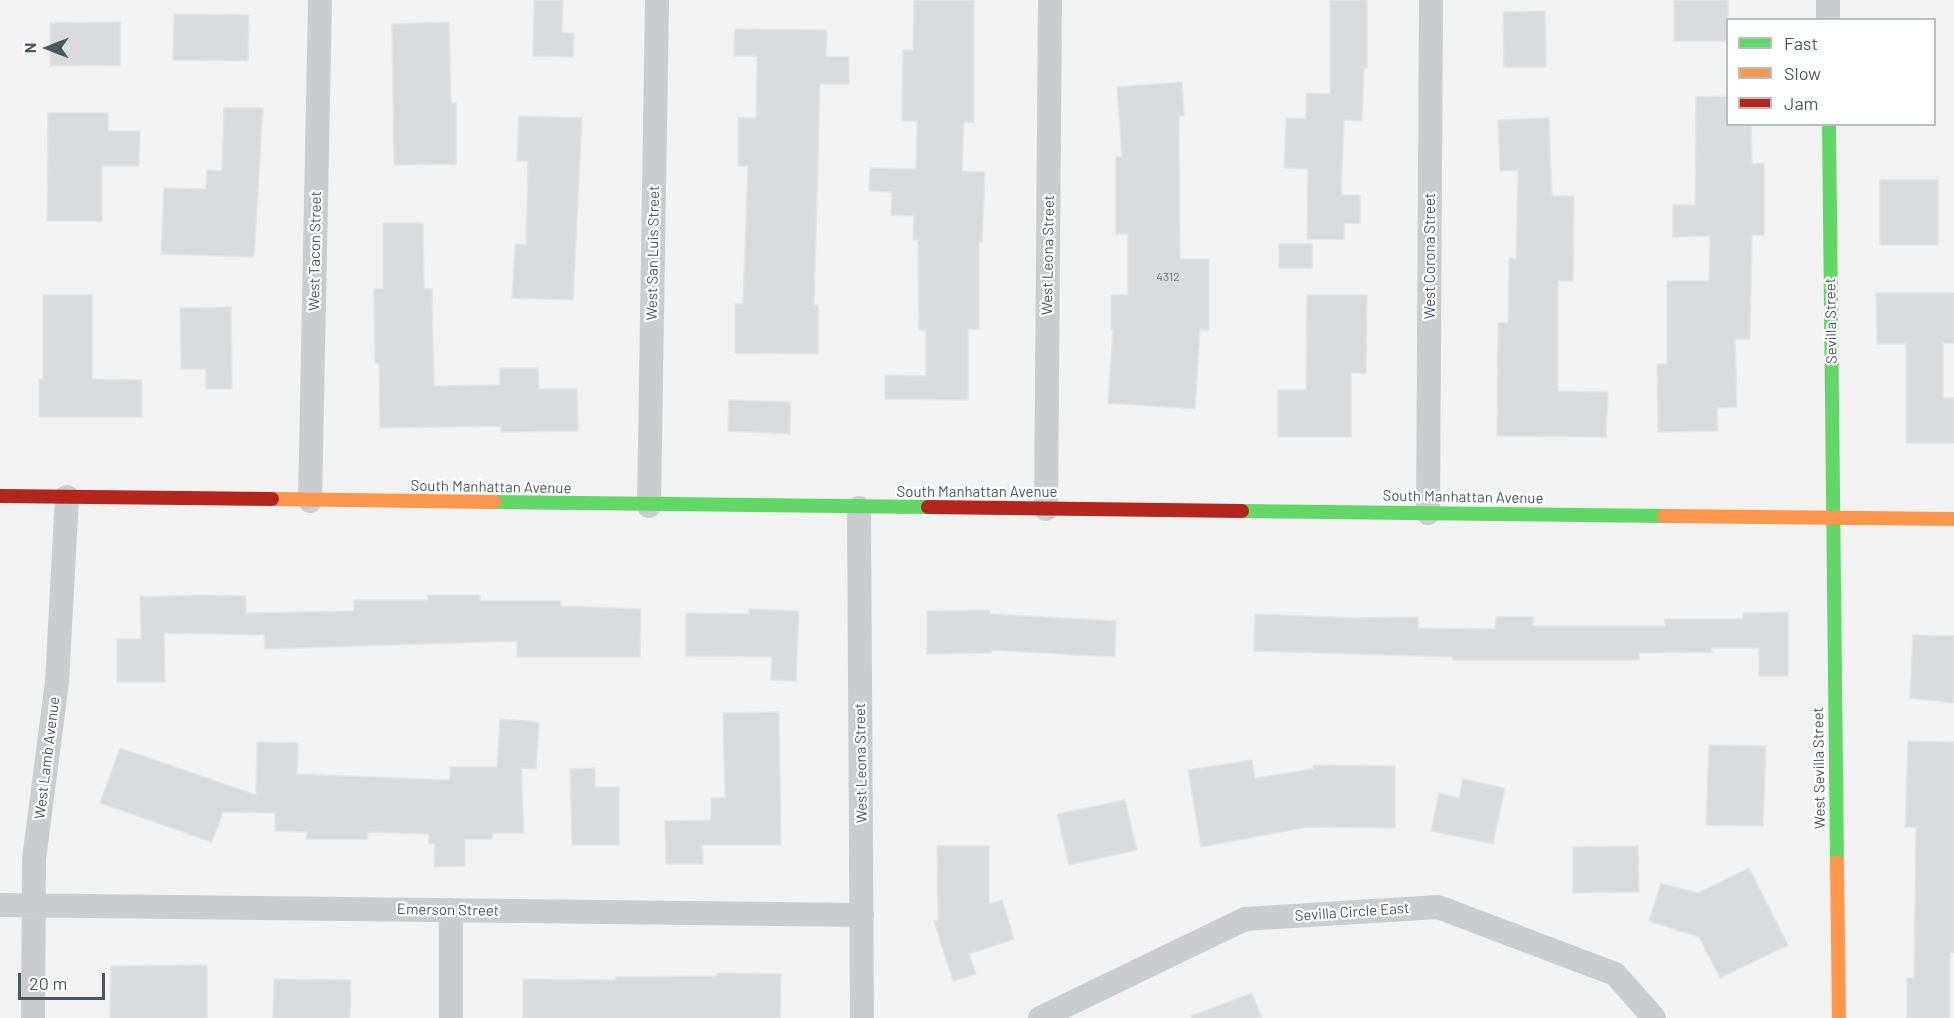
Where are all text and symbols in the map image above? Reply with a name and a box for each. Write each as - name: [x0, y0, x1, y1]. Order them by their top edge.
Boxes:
- north arrow: [18, 18, 78, 78]
- legend: [1726, 18, 1936, 126]
- text: Fast: [1784, 32, 1818, 54]
- text: N: [20, 43, 39, 53]
- text: Slow: [1784, 62, 1821, 84]
- text: Jam: [1784, 92, 1818, 114]
- street label: West San Luis Street: [643, 185, 663, 321]
- street label: West Tacon Street: [305, 191, 325, 311]
- street label: West Corona Street: [1421, 193, 1439, 319]
- street label: West Leona Street: [1038, 195, 1058, 315]
- house number: 4312: [1156, 270, 1180, 284]
- street label: Sevilla Street: [1821, 278, 1841, 364]
- street label: South Manhattan Avenue: [410, 477, 572, 497]
- street label: South Manhattan Avenue: [896, 483, 1058, 501]
- street label: South Manhattan Avenue: [1382, 487, 1544, 507]
- street label: West Lamb Avenue: [31, 696, 63, 820]
- street label: West Leona Street: [851, 703, 871, 823]
- street label: West Sevilla Street: [1809, 707, 1829, 829]
- street label: Sevilla Circle East: [1294, 899, 1410, 925]
- street label: Emerson Street: [397, 900, 499, 920]
- scale bar: [21, 961, 108, 999]
- text: 20 m: [29, 972, 67, 994]

